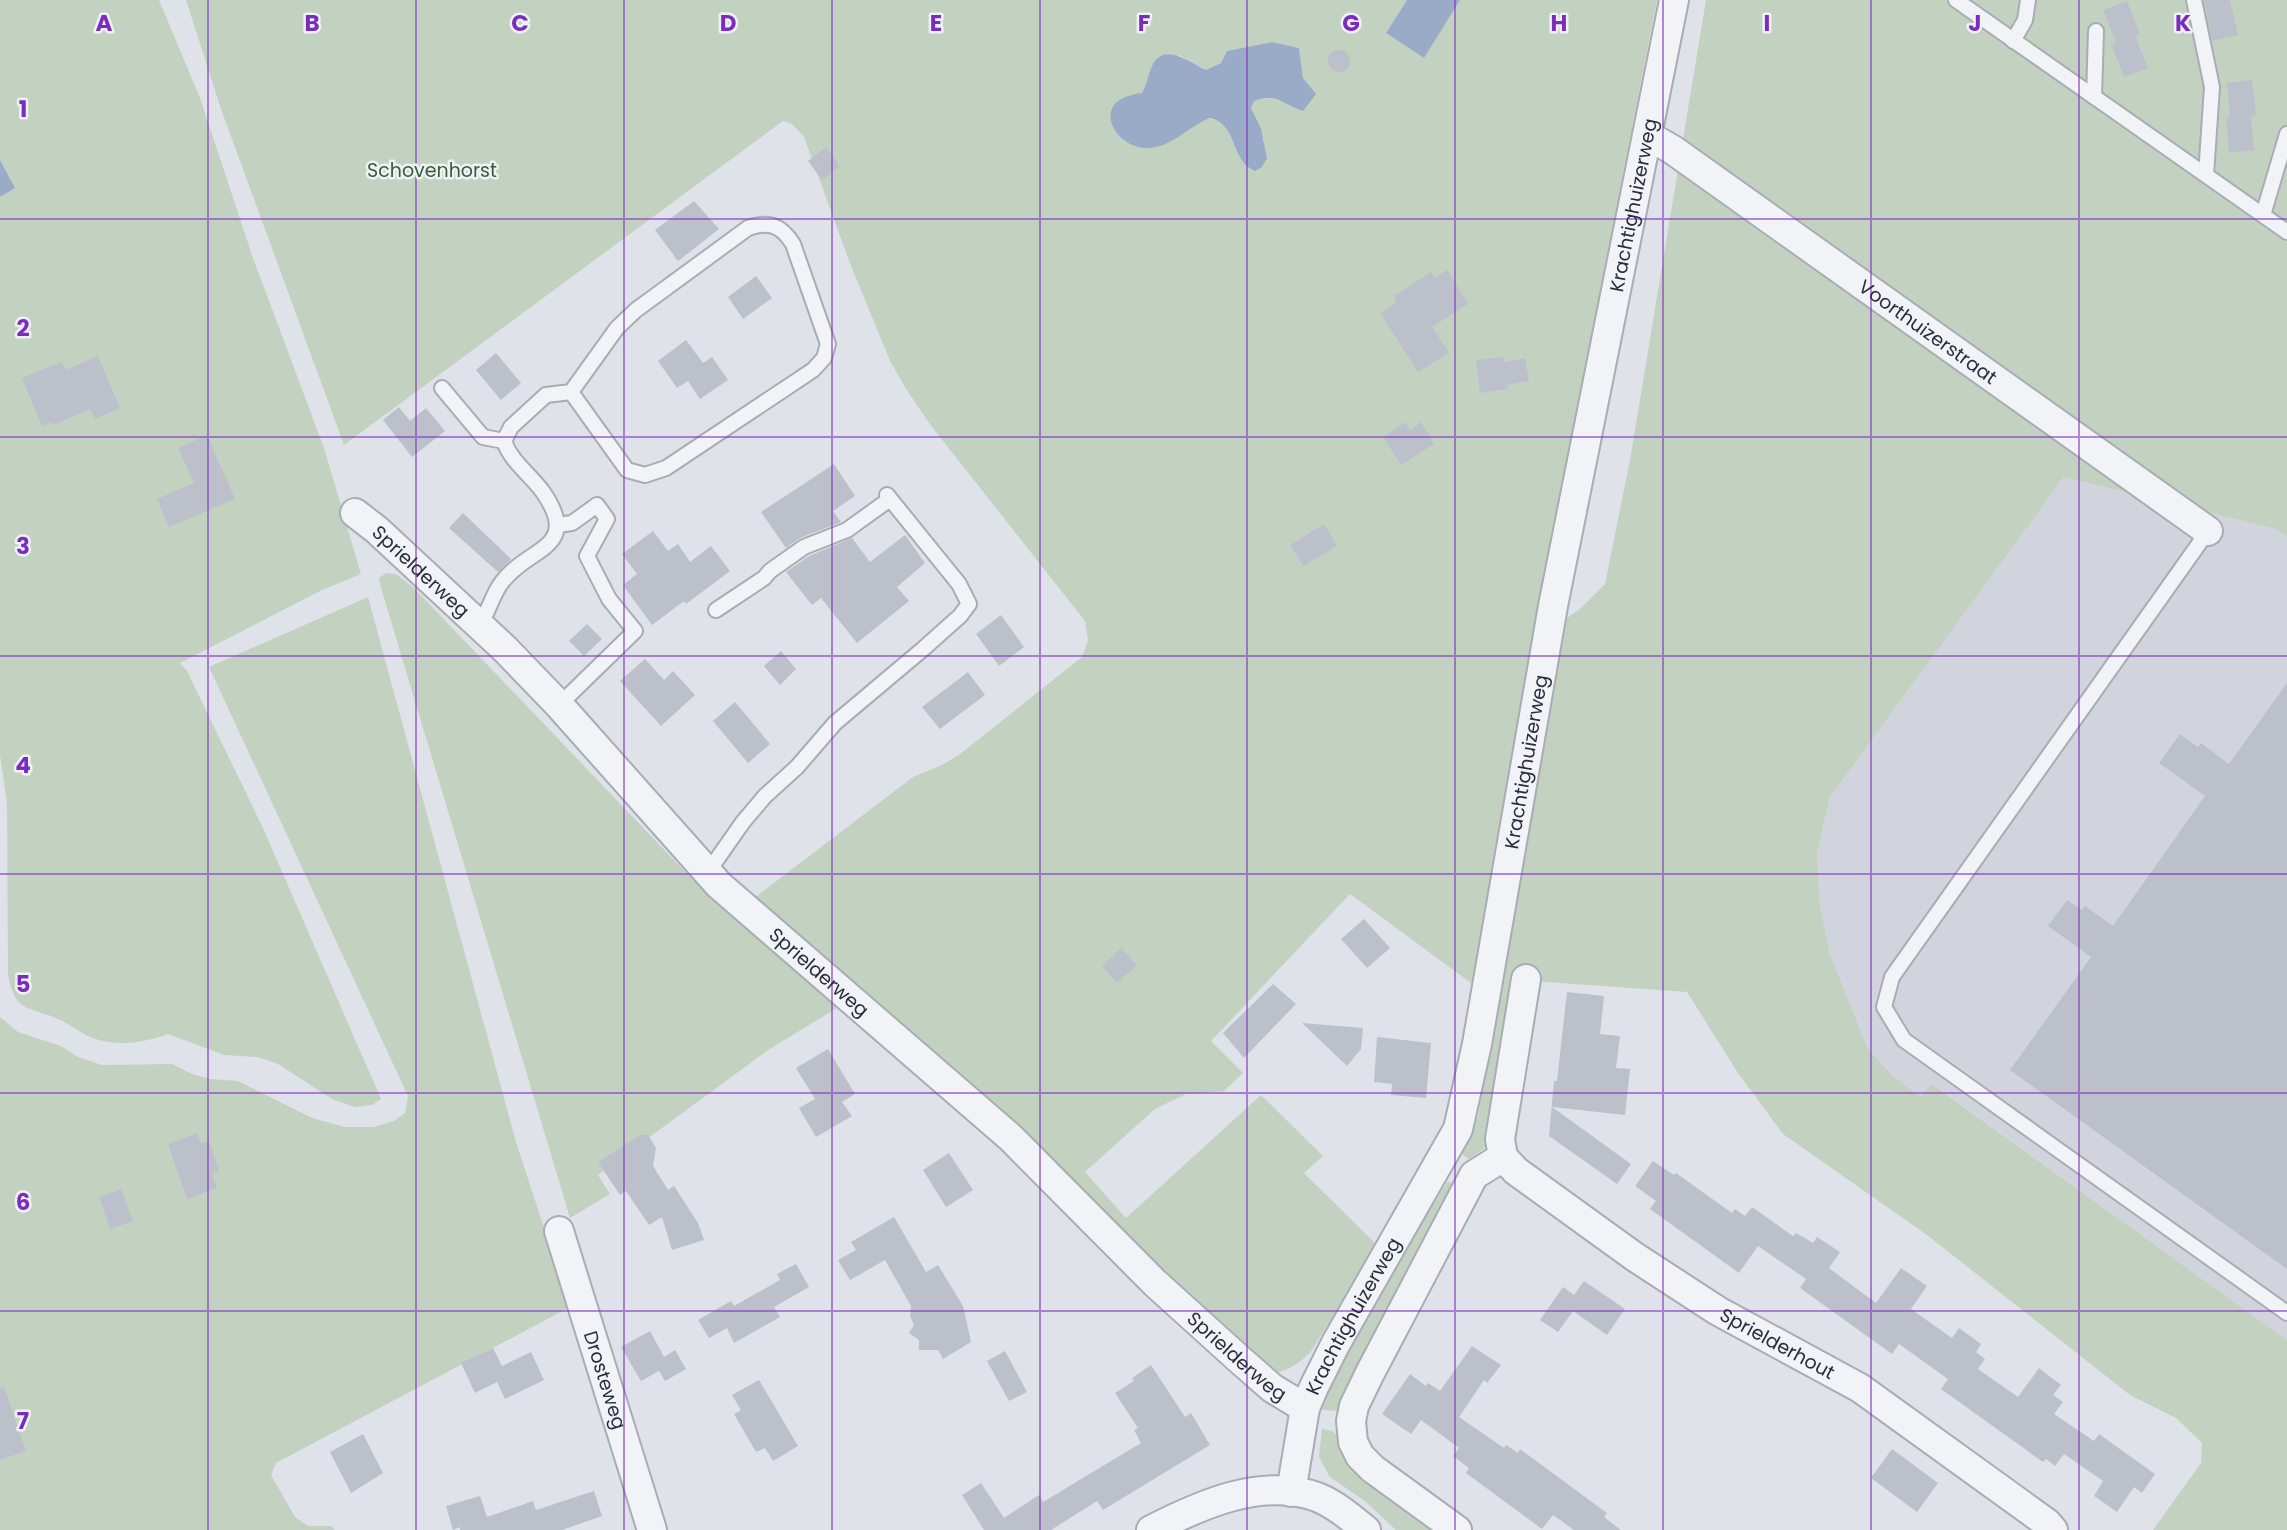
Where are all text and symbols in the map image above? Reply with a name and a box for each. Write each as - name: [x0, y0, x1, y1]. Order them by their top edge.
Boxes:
- text: A: [96, 7, 113, 39]
- text: B: [304, 7, 320, 39]
- text: C: [511, 7, 529, 39]
- text: D: [720, 7, 736, 39]
- text: E: [930, 7, 942, 39]
- text: F: [1138, 7, 1150, 39]
- text: G: [1342, 7, 1360, 39]
- text: H: [1551, 7, 1567, 39]
- text: I: [1764, 7, 1770, 39]
- text: J: [1968, 7, 1982, 39]
- text: K: [2175, 7, 2191, 39]
- text: 1: [19, 93, 27, 125]
- street label: Krachtighuizerweg: [1603, 116, 1664, 294]
- park label: Schovenhorst: [367, 157, 497, 184]
- street label: Voorthuizerstraat: [1853, 273, 2003, 390]
- text: 2: [16, 312, 30, 344]
- street label: Sprielderweg: [366, 519, 476, 623]
- text: 3: [16, 530, 30, 562]
- street label: Krachtighuizerweg: [1498, 673, 1554, 851]
- text: 4: [15, 749, 31, 781]
- street label: Sprielderweg: [764, 921, 875, 1023]
- text: 5: [16, 968, 30, 1000]
- text: 6: [16, 1186, 30, 1218]
- street label: Krachtighuizerweg: [1299, 1232, 1407, 1399]
- street label: Sprielderhout: [1715, 1301, 1840, 1386]
- street label: Sprielderweg: [1182, 1305, 1292, 1407]
- street label: Drosteweg: [577, 1327, 633, 1432]
- text: 7: [17, 1405, 29, 1437]

